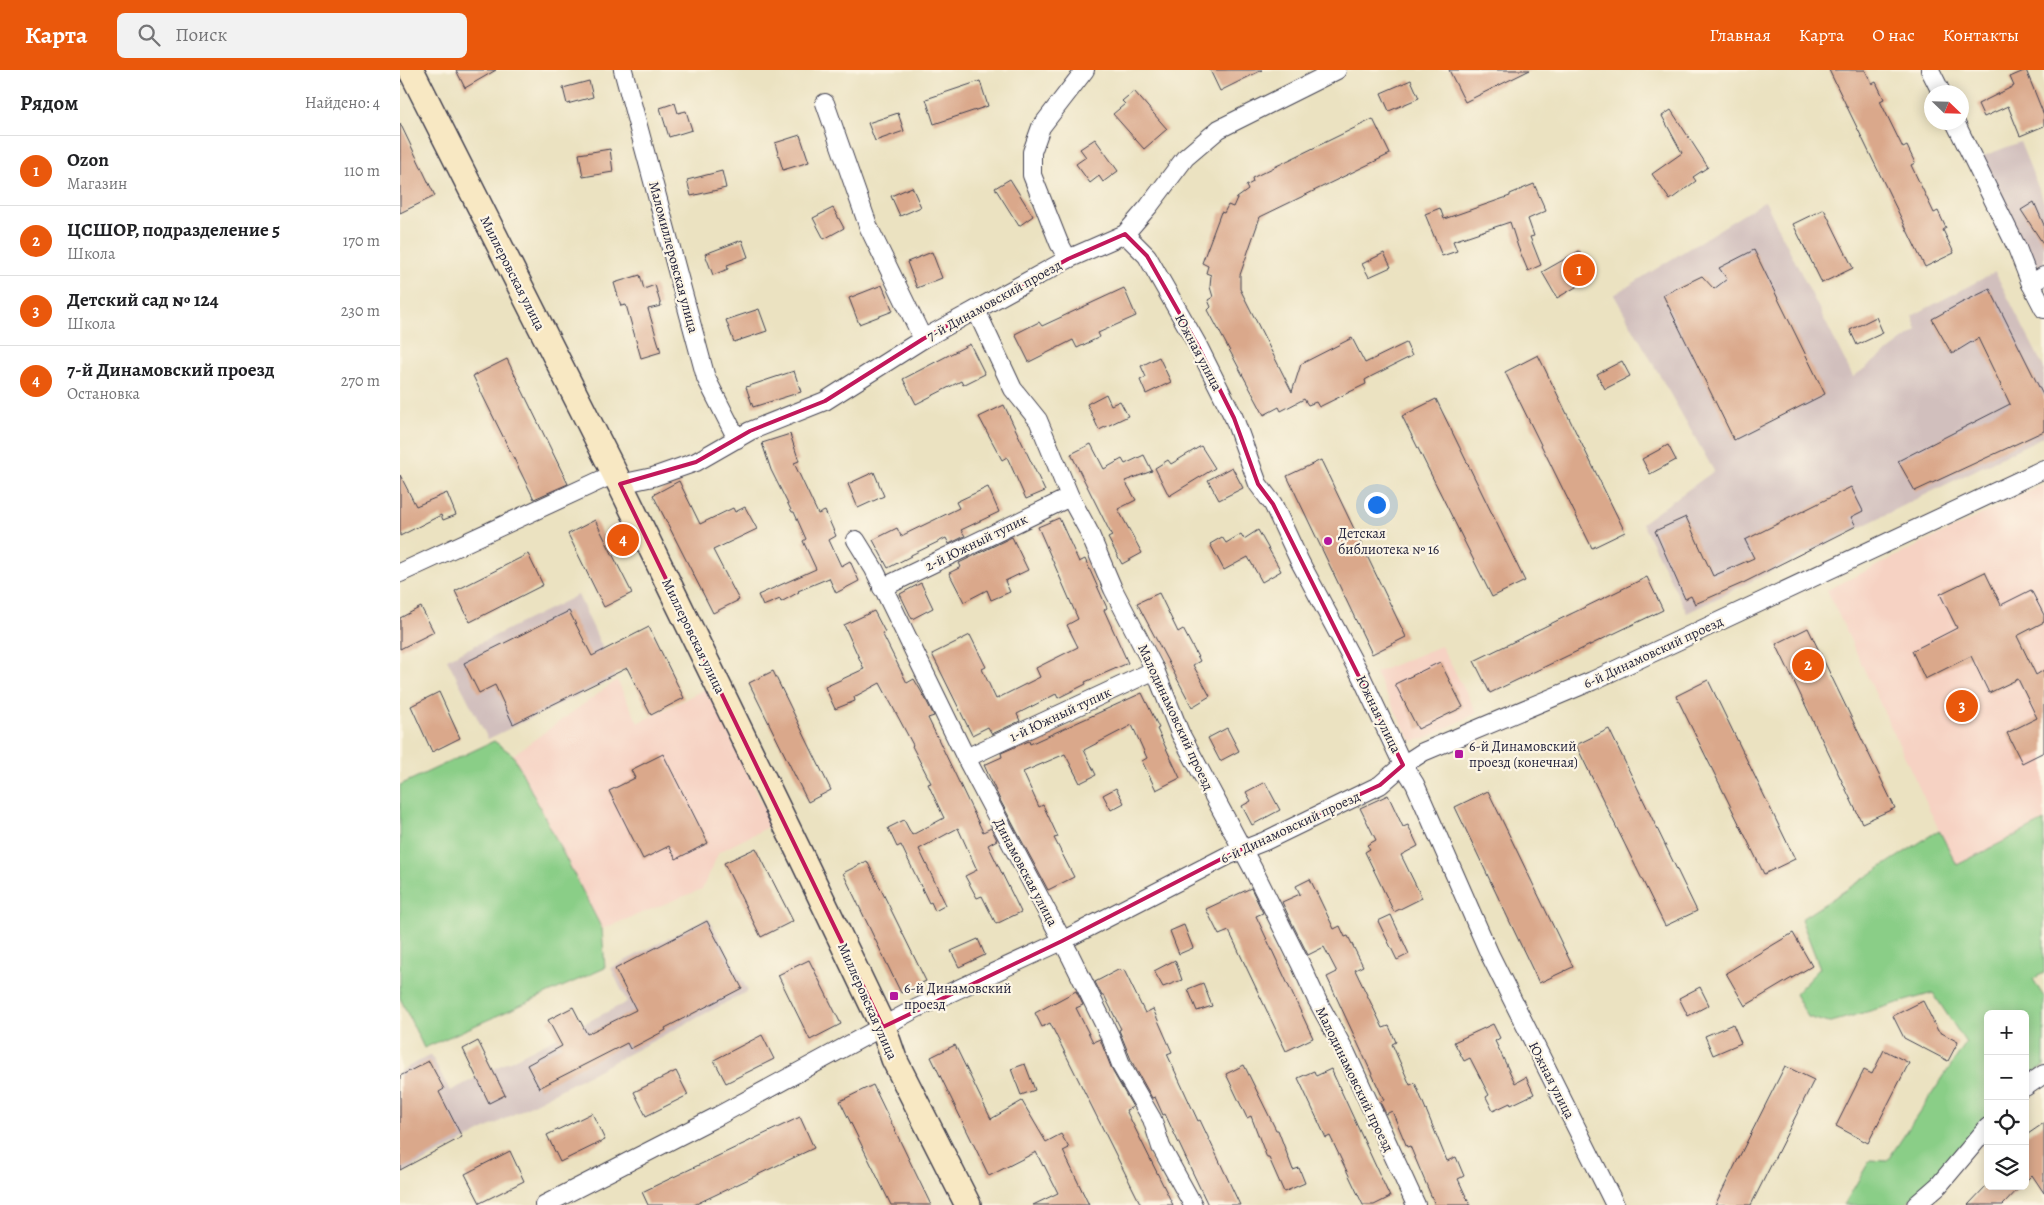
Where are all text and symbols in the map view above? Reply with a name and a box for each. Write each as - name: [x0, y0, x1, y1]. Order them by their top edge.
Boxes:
- search box: [117, 13, 467, 58]
- text: Карта: [25, 19, 87, 51]
- icon: search: [135, 21, 163, 49]
- text: Поиск: [175, 22, 227, 48]
- text: Главная: [1710, 23, 1771, 47]
- text: Карта: [1799, 23, 1844, 47]
- text: О нас: [1872, 23, 1915, 47]
- text: Контакты: [1943, 23, 2019, 47]
- north arrow: [1924, 85, 1969, 130]
- text: Рядом: [20, 89, 78, 117]
- text: Найдено: 4: [305, 92, 380, 114]
- text: Ozon: [67, 147, 109, 173]
- text: 1: [33, 160, 39, 182]
- text: 110 m: [344, 160, 380, 182]
- text: Магазин: [67, 173, 127, 195]
- street label: Маломиллеровская улица: [644, 179, 703, 335]
- street label: Миллеровская улица: [475, 213, 550, 334]
- text: ЦСШОР, подразделение 5: [67, 217, 280, 243]
- text: 2: [32, 230, 40, 252]
- text: 170 m: [343, 230, 380, 252]
- text: Школа: [67, 243, 115, 265]
- pin: 1: [1563, 251, 1595, 289]
- street label: 7-й Динамовский проезд: [924, 255, 1065, 345]
- text: Детский сад № 124: [67, 287, 219, 313]
- text: 3: [33, 300, 39, 322]
- text: 230 m: [341, 300, 380, 322]
- street label: Южная улица: [1170, 311, 1227, 394]
- text: Школа: [67, 313, 115, 335]
- text: 7-й Динамовский проезд: [67, 357, 275, 383]
- text: 4: [32, 370, 40, 392]
- text: 270 m: [341, 370, 380, 392]
- text: Остановка: [67, 383, 140, 405]
- your location: [1364, 492, 1390, 518]
- street label: 2-й Южный тупик: [922, 509, 1031, 576]
- pin: 4: [607, 521, 639, 559]
- place label: Детская библиотека № 16: [1338, 524, 1439, 559]
- marker: Детская библиотека № 16: [1322, 535, 1334, 547]
- street label: Миллеровская улица: [657, 575, 730, 698]
- street label: 6-й Динамовский проезд: [1580, 612, 1726, 693]
- street label: Малодинамовский проезд: [1133, 641, 1218, 793]
- pin: 2: [1792, 646, 1824, 684]
- street label: Южная улица: [1352, 672, 1406, 757]
- street label: 1-й Южный тупик: [1006, 683, 1114, 746]
- pin: 3: [1946, 687, 1978, 725]
- place label: 6-й Динамовский проезд (конечная): [1469, 737, 1578, 772]
- marker: 6-й Динамовский проезд (конечная): [1453, 748, 1465, 760]
- street label: 6-й Динамовский проезд: [1217, 787, 1363, 868]
- street label: Динамовская улица: [989, 815, 1062, 930]
- street label: Миллеровская улица: [833, 940, 902, 1063]
- place label: 6-й Динамовский проезд: [904, 979, 1011, 1014]
- marker: 6-й Динамовский проезд: [888, 990, 900, 1002]
- street label: Малодинамовский проезд: [1311, 1004, 1398, 1155]
- map controls: [1984, 1010, 2029, 1190]
- button: +: [1984, 1010, 2029, 1055]
- street label: Южная улица: [1524, 1038, 1579, 1123]
- button: −: [1984, 1055, 2029, 1100]
- button: locate: [1984, 1100, 2029, 1145]
- button: layers: [1984, 1145, 2029, 1190]

